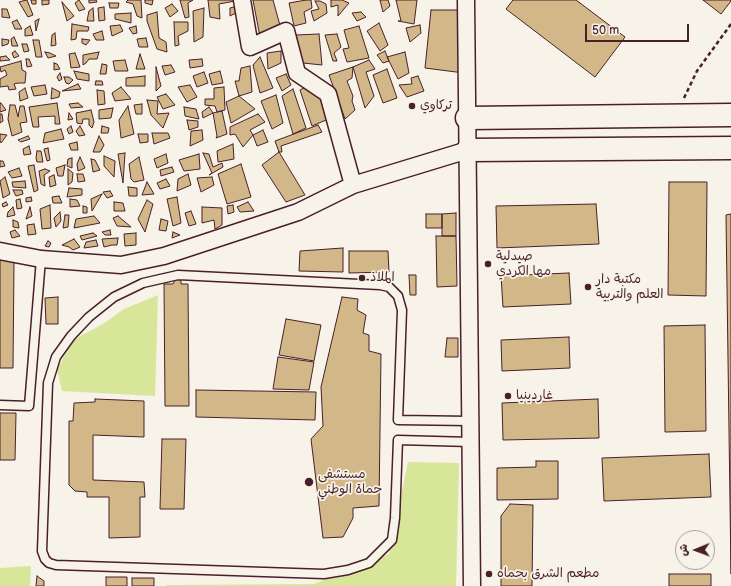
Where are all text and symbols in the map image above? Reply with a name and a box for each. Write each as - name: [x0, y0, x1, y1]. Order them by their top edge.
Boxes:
- scale bar: [587, 16, 691, 42]
- text: 50 m: [592, 23, 619, 38]
- place label: تركاوي: [420, 98, 452, 114]
- marker: تركاوي: [407, 101, 417, 111]
- place label: صيدلية مها الكردي: [496, 249, 551, 280]
- marker: صيدلية مها الكردي: [483, 259, 493, 269]
- place label: الملاذ: [370, 270, 395, 286]
- place label: مكتبة دار العلم والتربية: [596, 272, 664, 303]
- marker: الملاذ: [357, 273, 367, 283]
- marker: مكتبة دار العلم والتربية: [583, 282, 593, 292]
- place label: غاردينيا: [516, 388, 553, 404]
- marker: غاردينيا: [503, 391, 513, 401]
- place label: مستشفى حماة الوطني: [318, 467, 383, 498]
- marker: مستشفى حماة الوطني: [303, 476, 315, 488]
- north arrow: [675, 530, 715, 570]
- text: ش: [677, 544, 690, 556]
- place label: مطعم الشرق بحماه: [497, 566, 599, 582]
- marker: مطعم الشرق بحماه: [484, 569, 494, 579]

